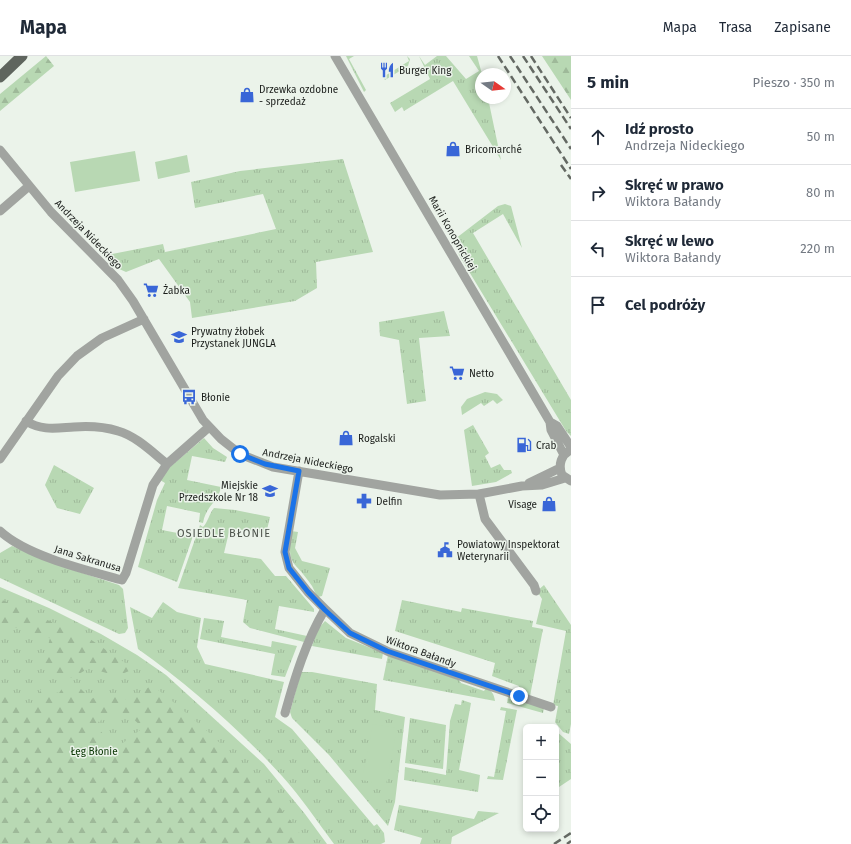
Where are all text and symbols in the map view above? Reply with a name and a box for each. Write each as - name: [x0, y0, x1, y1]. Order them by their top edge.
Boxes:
- text: Mapa: [20, 16, 67, 39]
- text: Mapa: [663, 19, 697, 36]
- text: Trasa: [719, 19, 752, 36]
- text: Zapisane: [774, 19, 831, 36]
- restaurant icon: Burger King: [378, 61, 396, 79]
- place label: Burger King: [399, 65, 452, 77]
- north arrow: [475, 68, 511, 104]
- text: 5 min: [587, 72, 629, 93]
- text: Pieszo · 350 m: [753, 75, 835, 90]
- place label: Drzewka ozdobne - sprzedaż: [259, 84, 338, 108]
- shop icon: Drzewka ozdobne - sprzedaż: [238, 86, 256, 104]
- text: Idź prosto: [625, 120, 694, 138]
- icon: ahead: [587, 126, 609, 148]
- text: 50 m: [807, 129, 835, 144]
- text: Andrzeja Nideckiego: [625, 138, 745, 153]
- shop icon: Bricomarché: [444, 140, 462, 158]
- place label: Bricomarché: [465, 144, 522, 156]
- text: Skręć w prawo: [625, 176, 724, 194]
- icon: right: [587, 182, 609, 204]
- text: 80 m: [806, 185, 835, 200]
- street label: Marii Konopnickiej: [426, 194, 478, 273]
- text: Wiktora Bałandy: [625, 194, 721, 209]
- street label: Andrzeja Nideckiego: [52, 197, 125, 272]
- text: Skręć w lewo: [625, 232, 714, 250]
- icon: left: [587, 238, 609, 260]
- text: 220 m: [800, 241, 835, 256]
- text: Wiktora Bałandy: [625, 250, 721, 265]
- supermarket icon: Żabka: [142, 281, 160, 299]
- place label: Żabka: [163, 283, 190, 297]
- icon: arrive: [587, 294, 609, 316]
- text: Cel podróży: [625, 296, 705, 314]
- place label: Prywatny żłobek Przystanek JUNGLA: [191, 326, 276, 350]
- school or university icon: Prywatny żłobek Przystanek JUNGLA: [170, 328, 188, 346]
- supermarket icon: Netto: [448, 364, 466, 382]
- place label: Netto: [469, 368, 494, 380]
- bus stop icon: Błonie: [180, 388, 198, 406]
- place label: Błonie: [201, 392, 230, 404]
- shop icon: Rogalski: [337, 429, 355, 447]
- place label: Rogalski: [358, 433, 396, 445]
- fuel station icon: Crab: [515, 436, 533, 454]
- place label: Crab: [536, 440, 556, 452]
- route start: [231, 445, 249, 463]
- street label: Andrzeja Nideckiego: [261, 446, 354, 476]
- place label: Miejskie Przedszkole Nr 18: [179, 480, 258, 504]
- school or university icon: Miejskie Przedszkole Nr 18: [261, 482, 279, 500]
- pharmacy icon: Delfin: [355, 492, 373, 510]
- shop icon: Visage: [540, 495, 558, 513]
- place label: Delfin: [376, 496, 402, 508]
- place label: Visage: [508, 499, 537, 511]
- district label: OSIEDLE BŁONIE: [177, 527, 271, 540]
- place label: Powiatowy Inspektorat Weterynarii: [457, 539, 560, 563]
- public building icon: Powiatowy Inspektorat Weterynarii: [436, 541, 454, 559]
- street label: Jana Sakranusa: [53, 543, 122, 575]
- street label: Wiktora Bałandy: [384, 634, 457, 670]
- route end: [510, 687, 528, 705]
- map controls: [523, 724, 559, 832]
- button: +: [523, 724, 559, 760]
- park label: Łęg Błonie: [70, 746, 118, 758]
- button: −: [523, 760, 559, 796]
- button: locate: [523, 796, 559, 832]

